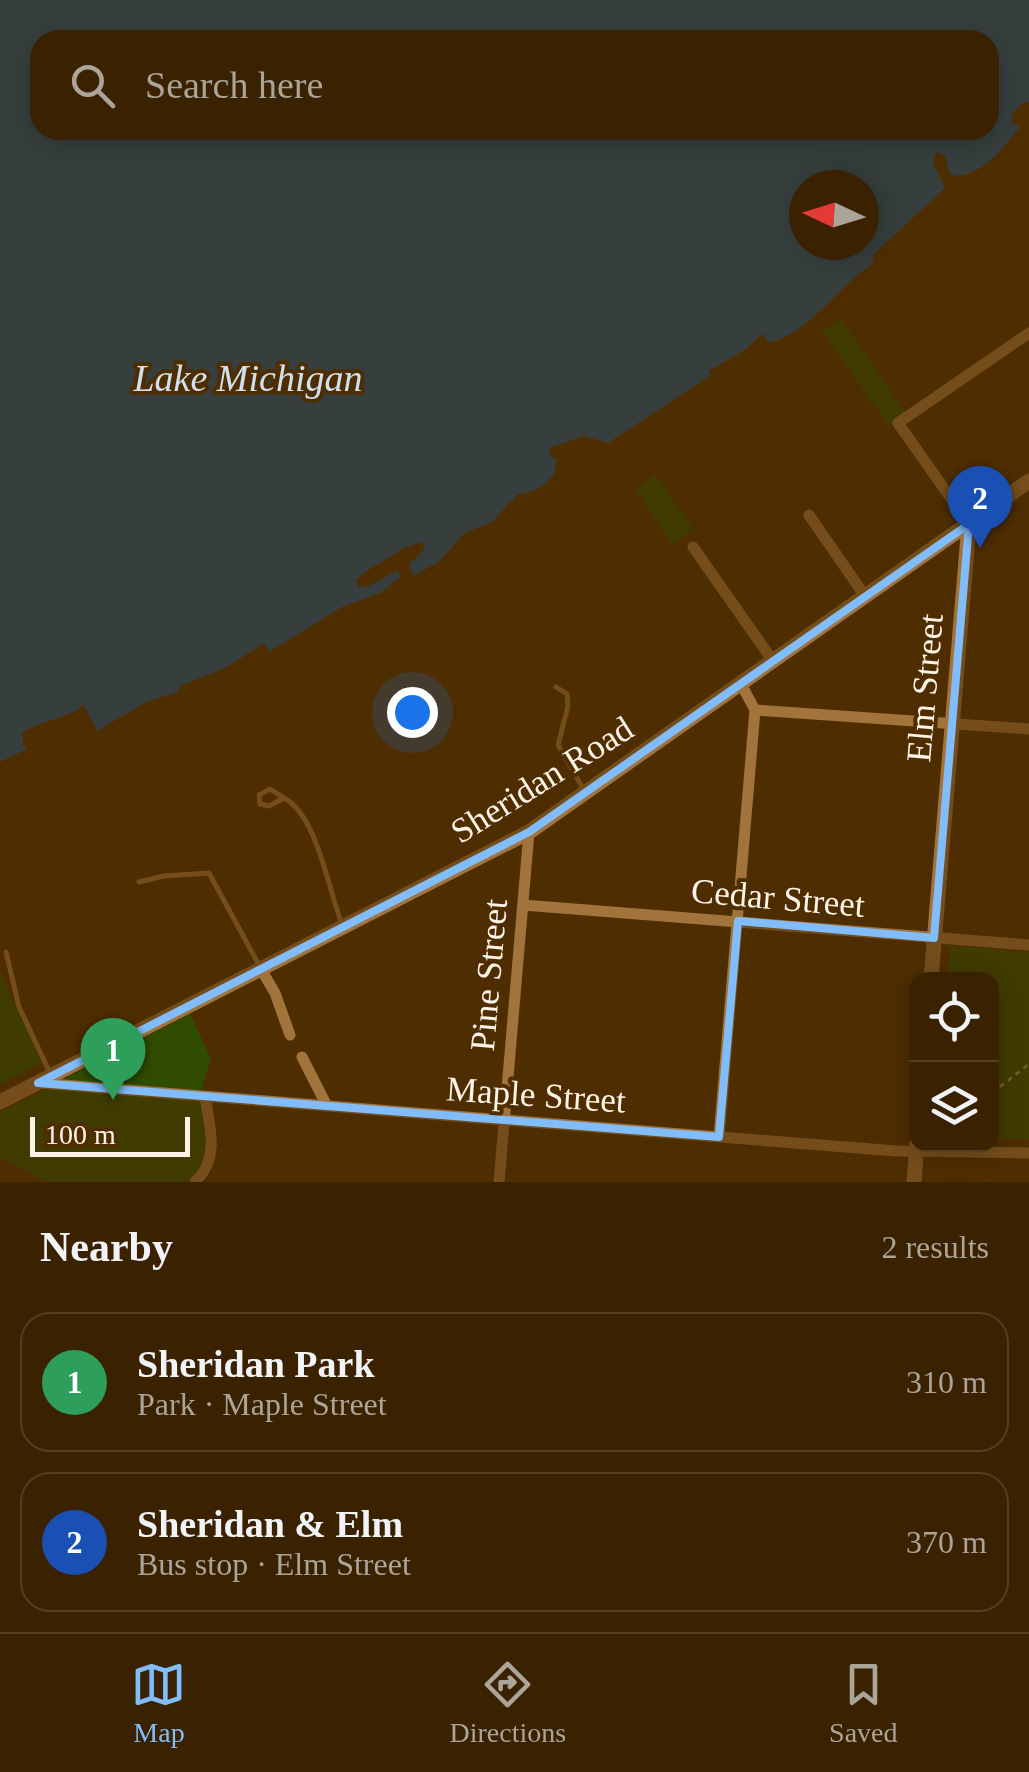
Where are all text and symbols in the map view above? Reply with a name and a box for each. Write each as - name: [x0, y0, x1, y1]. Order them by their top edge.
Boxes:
- search box: [30, 30, 999, 140]
- icon: search: [65, 58, 120, 113]
- text: Search here: [145, 64, 323, 106]
- north arrow: [789, 170, 879, 260]
- water label: Lake Michigan: [132, 357, 363, 399]
- pin: 2: [948, 466, 1012, 548]
- street label: Elm Street: [899, 612, 951, 764]
- your location: [387, 687, 438, 738]
- street label: Sheridan Road: [444, 708, 641, 851]
- street label: Cedar Street: [690, 871, 867, 925]
- street label: Pine Street: [463, 897, 515, 1053]
- map controls: [909, 972, 999, 1152]
- button: locate: [909, 972, 999, 1062]
- pin: 1: [80, 1018, 146, 1100]
- button: layers: [909, 1062, 999, 1152]
- street label: Maple Street: [445, 1069, 627, 1121]
- scale bar: [30, 1112, 190, 1156]
- text: 100 m: [45, 1119, 116, 1150]
- text: Nearby: [40, 1224, 173, 1270]
- text: 2 results: [881, 1229, 989, 1265]
- text: Sheridan Park: [137, 1343, 375, 1385]
- text: 1: [67, 1364, 83, 1400]
- text: 310 m: [906, 1364, 987, 1400]
- text: Park · Maple Street: [137, 1386, 387, 1422]
- text: Sheridan & Elm: [137, 1503, 403, 1545]
- text: 2: [67, 1524, 83, 1560]
- text: 370 m: [906, 1524, 987, 1560]
- text: Bus stop · Elm Street: [137, 1546, 411, 1582]
- tab: Map: [131, 1657, 186, 1749]
- tab: Directions: [449, 1657, 566, 1749]
- tab: Saved: [829, 1657, 898, 1749]

